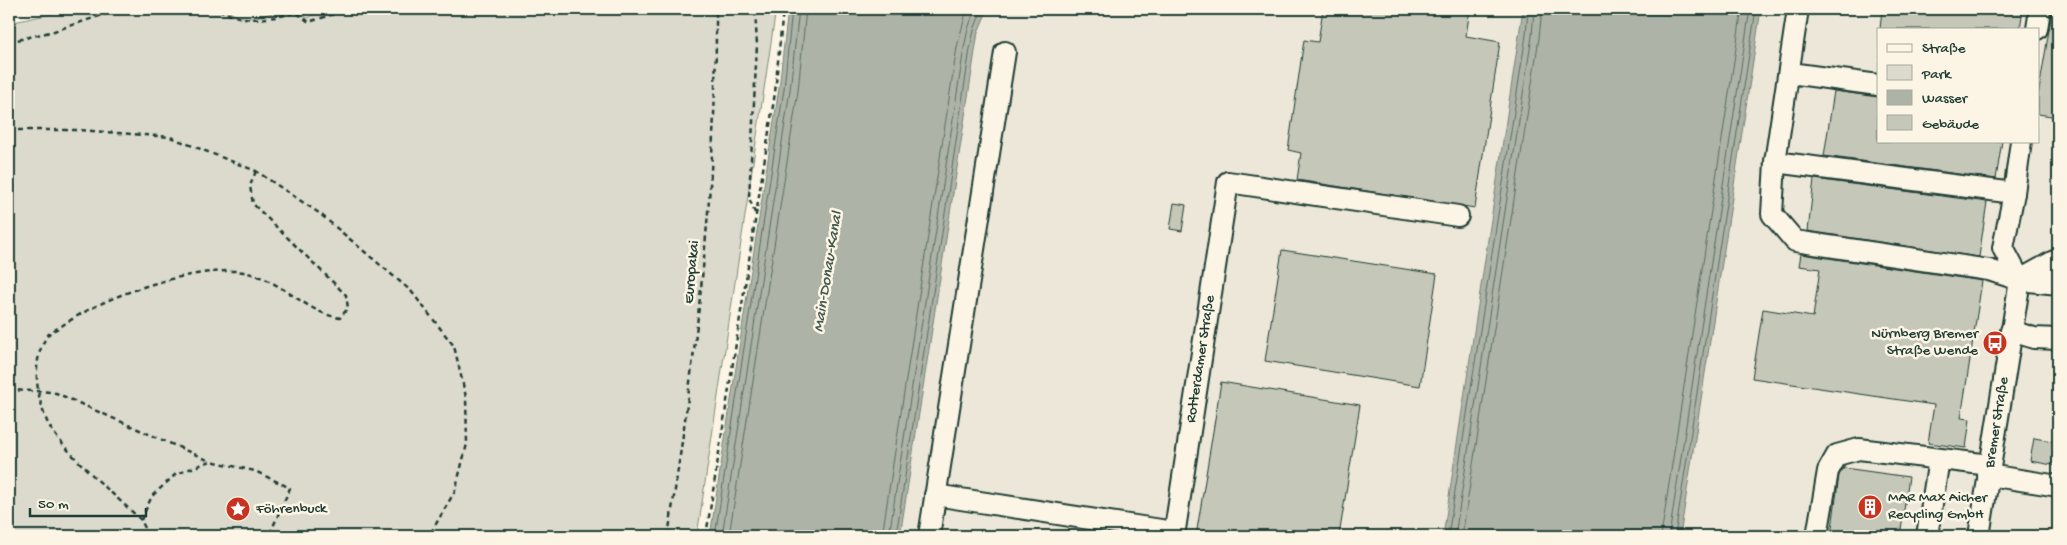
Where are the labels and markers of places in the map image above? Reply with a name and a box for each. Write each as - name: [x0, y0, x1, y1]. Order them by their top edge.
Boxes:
- place label: Nürnberg Bremer Straße Wende: [1871, 325, 1980, 360]
- bus stop icon: Nürnberg Bremer Straße Wende: [1982, 330, 2008, 356]
- place label: MAR Max Aicher Recycling GmbH: [1888, 489, 1989, 524]
- building icon: MAR Max Aicher Recycling GmbH: [1857, 494, 1883, 520]
- place icon: Föhrenbuck: [225, 496, 251, 522]
- place label: Föhrenbuck: [255, 500, 328, 518]

